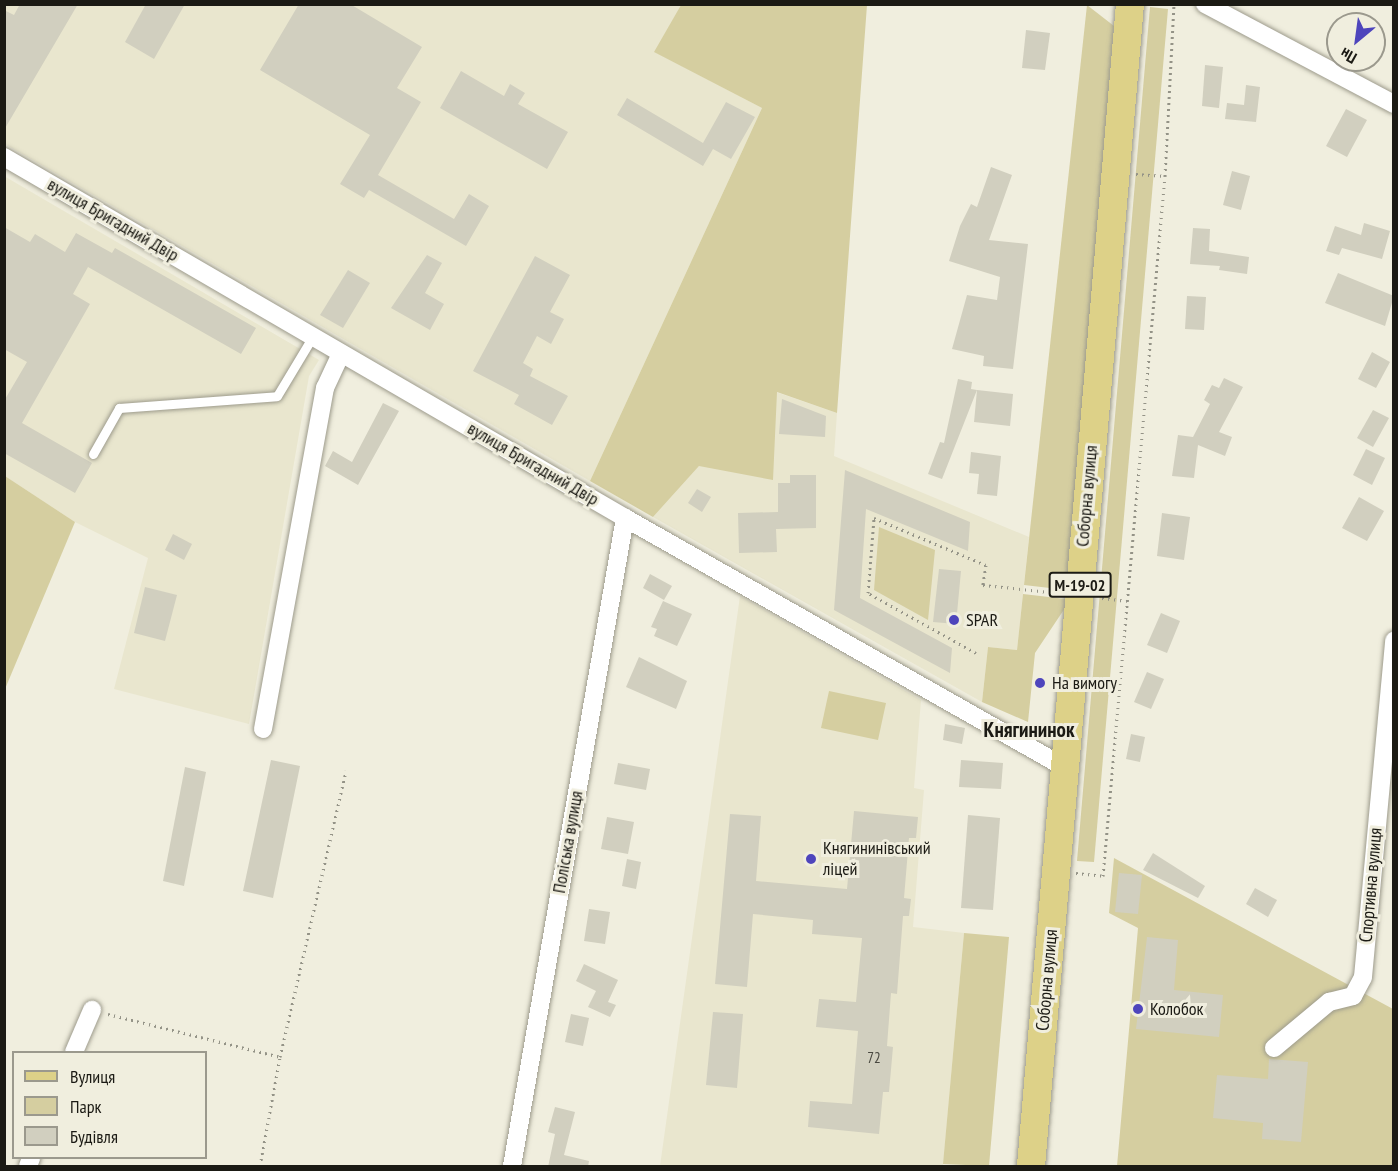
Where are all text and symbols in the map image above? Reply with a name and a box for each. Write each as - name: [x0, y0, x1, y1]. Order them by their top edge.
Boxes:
- north arrow: [1326, 12, 1386, 72]
- text: Пн: [1337, 43, 1360, 68]
- street label: вулиця Бригадний Двір: [43, 174, 183, 266]
- street label: вулиця Бригадний Двір: [463, 418, 603, 510]
- street label: Соборна вулиця: [1072, 444, 1102, 548]
- road number: М-19-02: [1048, 572, 1112, 598]
- place label: SPAR: [966, 609, 998, 631]
- marker: SPAR: [947, 613, 961, 627]
- place label: На вимогу: [1052, 672, 1117, 694]
- marker: На вимогу: [1033, 676, 1047, 690]
- district label: Княгининок: [983, 717, 1075, 743]
- street label: Поліська вулиця: [548, 789, 588, 895]
- street label: Спортивна вулиця: [1355, 827, 1387, 943]
- place label: Княгининівський ліцей: [823, 838, 931, 880]
- marker: Княгининівський ліцей: [804, 852, 818, 866]
- street label: Соборна вулиця: [1032, 928, 1062, 1032]
- place label: Колобок: [1150, 998, 1203, 1020]
- marker: Колобок: [1131, 1002, 1145, 1016]
- house number: 72: [867, 1049, 881, 1067]
- legend: [12, 1051, 207, 1159]
- text: Вулиця: [70, 1065, 115, 1088]
- text: Парк: [70, 1095, 101, 1118]
- text: Будівля: [70, 1125, 118, 1148]

